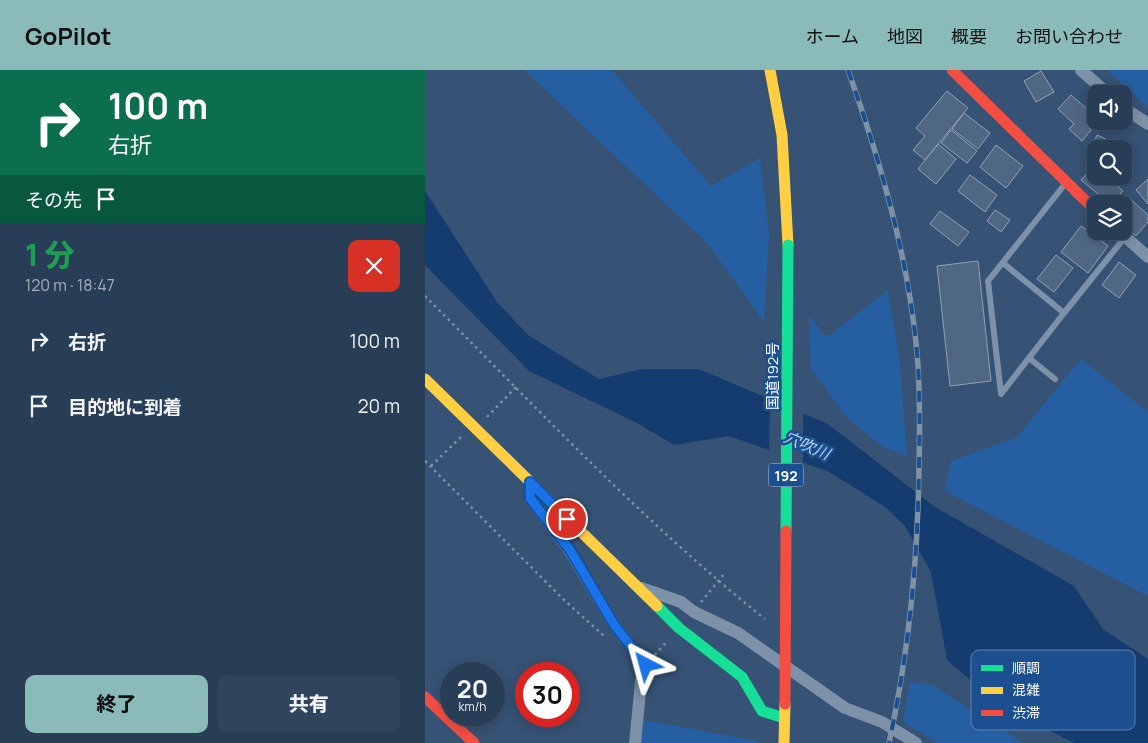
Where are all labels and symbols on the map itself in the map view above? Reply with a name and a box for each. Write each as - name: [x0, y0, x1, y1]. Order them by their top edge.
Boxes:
- street label: 国道192号: [762, 342, 783, 410]
- water label: 穴吹川: [781, 425, 835, 465]
- road number: 192: [769, 464, 803, 486]
- pin: [546, 498, 588, 540]
- position arrow: [619, 638, 671, 690]
- legend: [971, 650, 1135, 730]
- text: 順調: [1012, 658, 1040, 677]
- speed limit sign: 30: [515, 662, 580, 727]
- text: 混雑: [1012, 680, 1040, 699]
- text: 渋滞: [1012, 703, 1040, 722]

